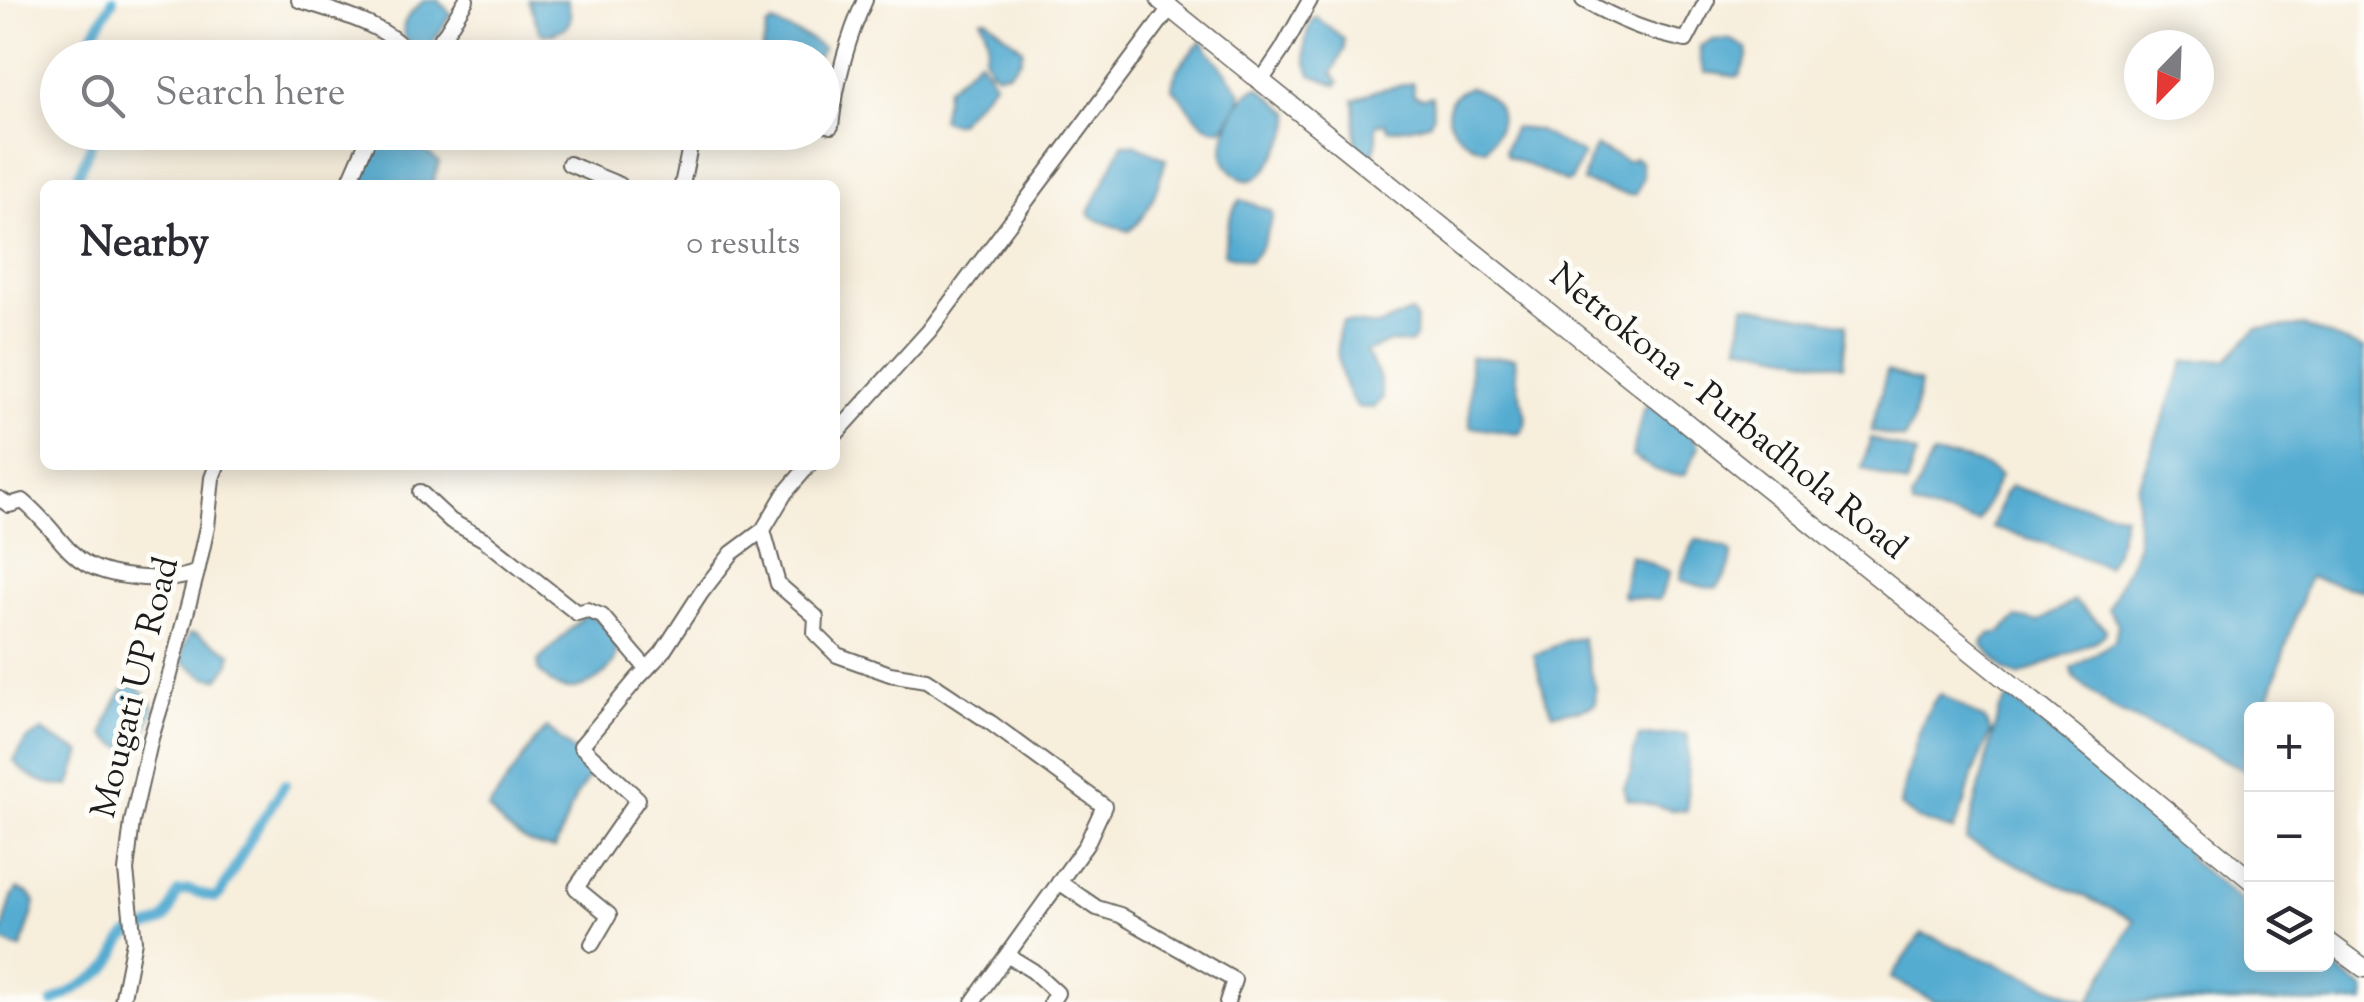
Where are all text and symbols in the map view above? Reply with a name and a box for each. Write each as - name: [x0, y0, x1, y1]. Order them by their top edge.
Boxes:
- north arrow: [2124, 30, 2214, 120]
- search box: [40, 40, 840, 150]
- icon: search: [75, 68, 130, 123]
- text: Search here: [155, 68, 346, 122]
- text: Nearby: [80, 215, 209, 275]
- text: 0 results: [686, 222, 800, 268]
- street label: Netrokona - Purbadhola Road: [1537, 253, 1917, 574]
- street label: Mougati UP Road: [80, 552, 194, 824]
- map controls: [2244, 702, 2334, 972]
- button: +: [2244, 702, 2334, 792]
- button: −: [2244, 792, 2334, 882]
- button: layers: [2244, 882, 2334, 972]

